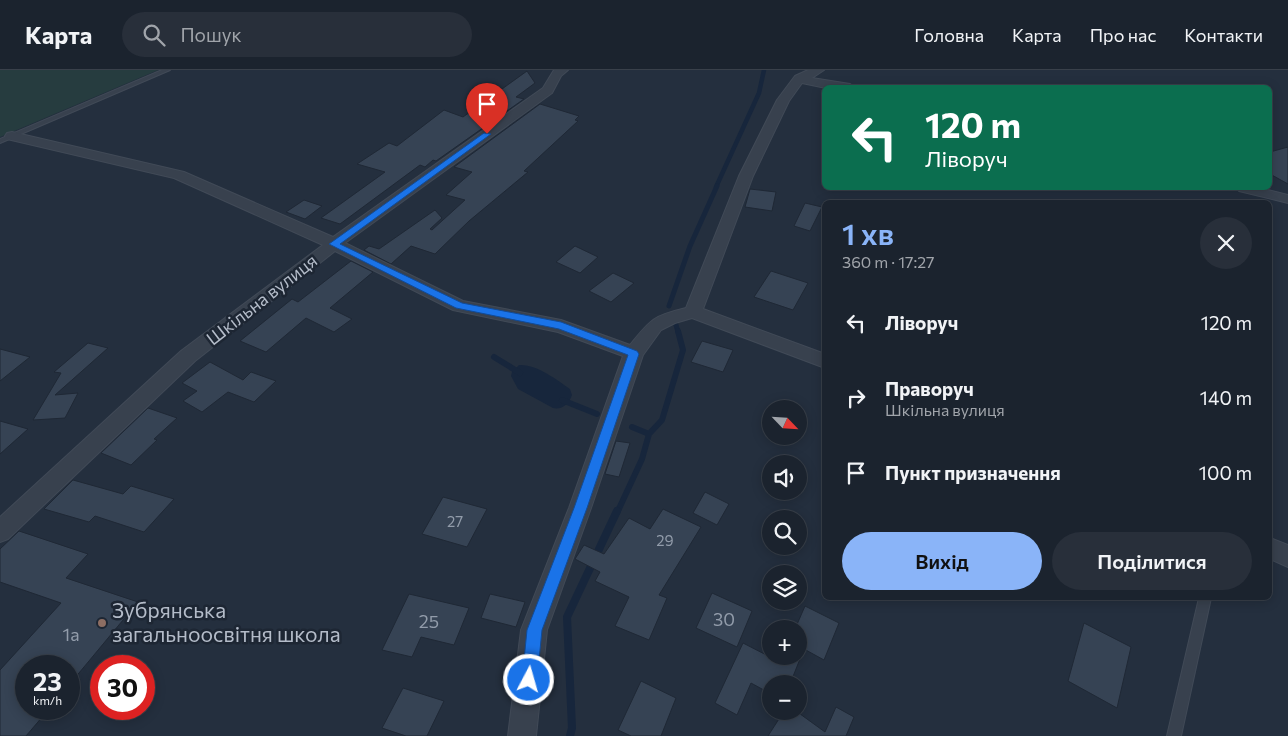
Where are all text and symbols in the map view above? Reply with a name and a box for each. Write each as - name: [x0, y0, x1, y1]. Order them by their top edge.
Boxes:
- search box: [122, 12, 472, 57]
- text: Карта: [25, 20, 92, 49]
- icon: search: [140, 21, 168, 49]
- text: Пошук: [180, 23, 242, 46]
- text: Головна: [914, 24, 984, 46]
- text: Карта: [1012, 24, 1062, 46]
- text: Про нас: [1090, 24, 1156, 46]
- text: Контакти: [1184, 24, 1263, 46]
- pin: [466, 83, 508, 134]
- icon: arrive: [473, 90, 501, 118]
- text: 120 m: [925, 102, 1021, 145]
- icon: left: [842, 105, 907, 170]
- text: Ліворуч: [925, 145, 1008, 172]
- text: 1 хв: [842, 214, 894, 251]
- button: close: [1200, 217, 1252, 269]
- street label: Шкільна вулиця: [202, 249, 321, 349]
- text: 360 m · 17:27: [842, 252, 935, 271]
- icon: left: [842, 309, 870, 337]
- text: Ліворуч: [885, 311, 958, 334]
- text: 120 m: [1201, 311, 1252, 334]
- text: Праворуч: [885, 377, 974, 400]
- icon: right: [842, 384, 870, 412]
- text: 140 m: [1200, 386, 1252, 409]
- north arrow: [762, 400, 808, 445]
- map controls: [762, 400, 807, 720]
- text: Шкільна вулиця: [885, 400, 1005, 419]
- button: sound: [762, 455, 807, 500]
- icon: arrive: [842, 459, 870, 487]
- text: Пункт призначення: [885, 461, 1061, 484]
- text: 100 m: [1199, 461, 1252, 484]
- button: search: [762, 510, 807, 555]
- house number: 27: [447, 512, 463, 530]
- house number: 29: [656, 531, 674, 549]
- button: Вихід: [842, 532, 1042, 590]
- button: Поділитися: [1052, 532, 1252, 590]
- button: layers: [762, 565, 807, 610]
- place label: Зубрянська загальноосвітня школа: [112, 597, 341, 646]
- house number: 30: [713, 608, 735, 630]
- house number: 25: [419, 610, 439, 632]
- marker: Зубрянська загальноосвітня школа: [96, 617, 108, 629]
- button: +: [762, 620, 807, 665]
- house number: 1а: [62, 623, 80, 645]
- position arrow: [502, 653, 554, 705]
- speed limit sign: 30: [90, 655, 155, 720]
- text: 23: [33, 666, 62, 696]
- button: −: [762, 675, 807, 720]
- text: km/h: [33, 693, 62, 707]

